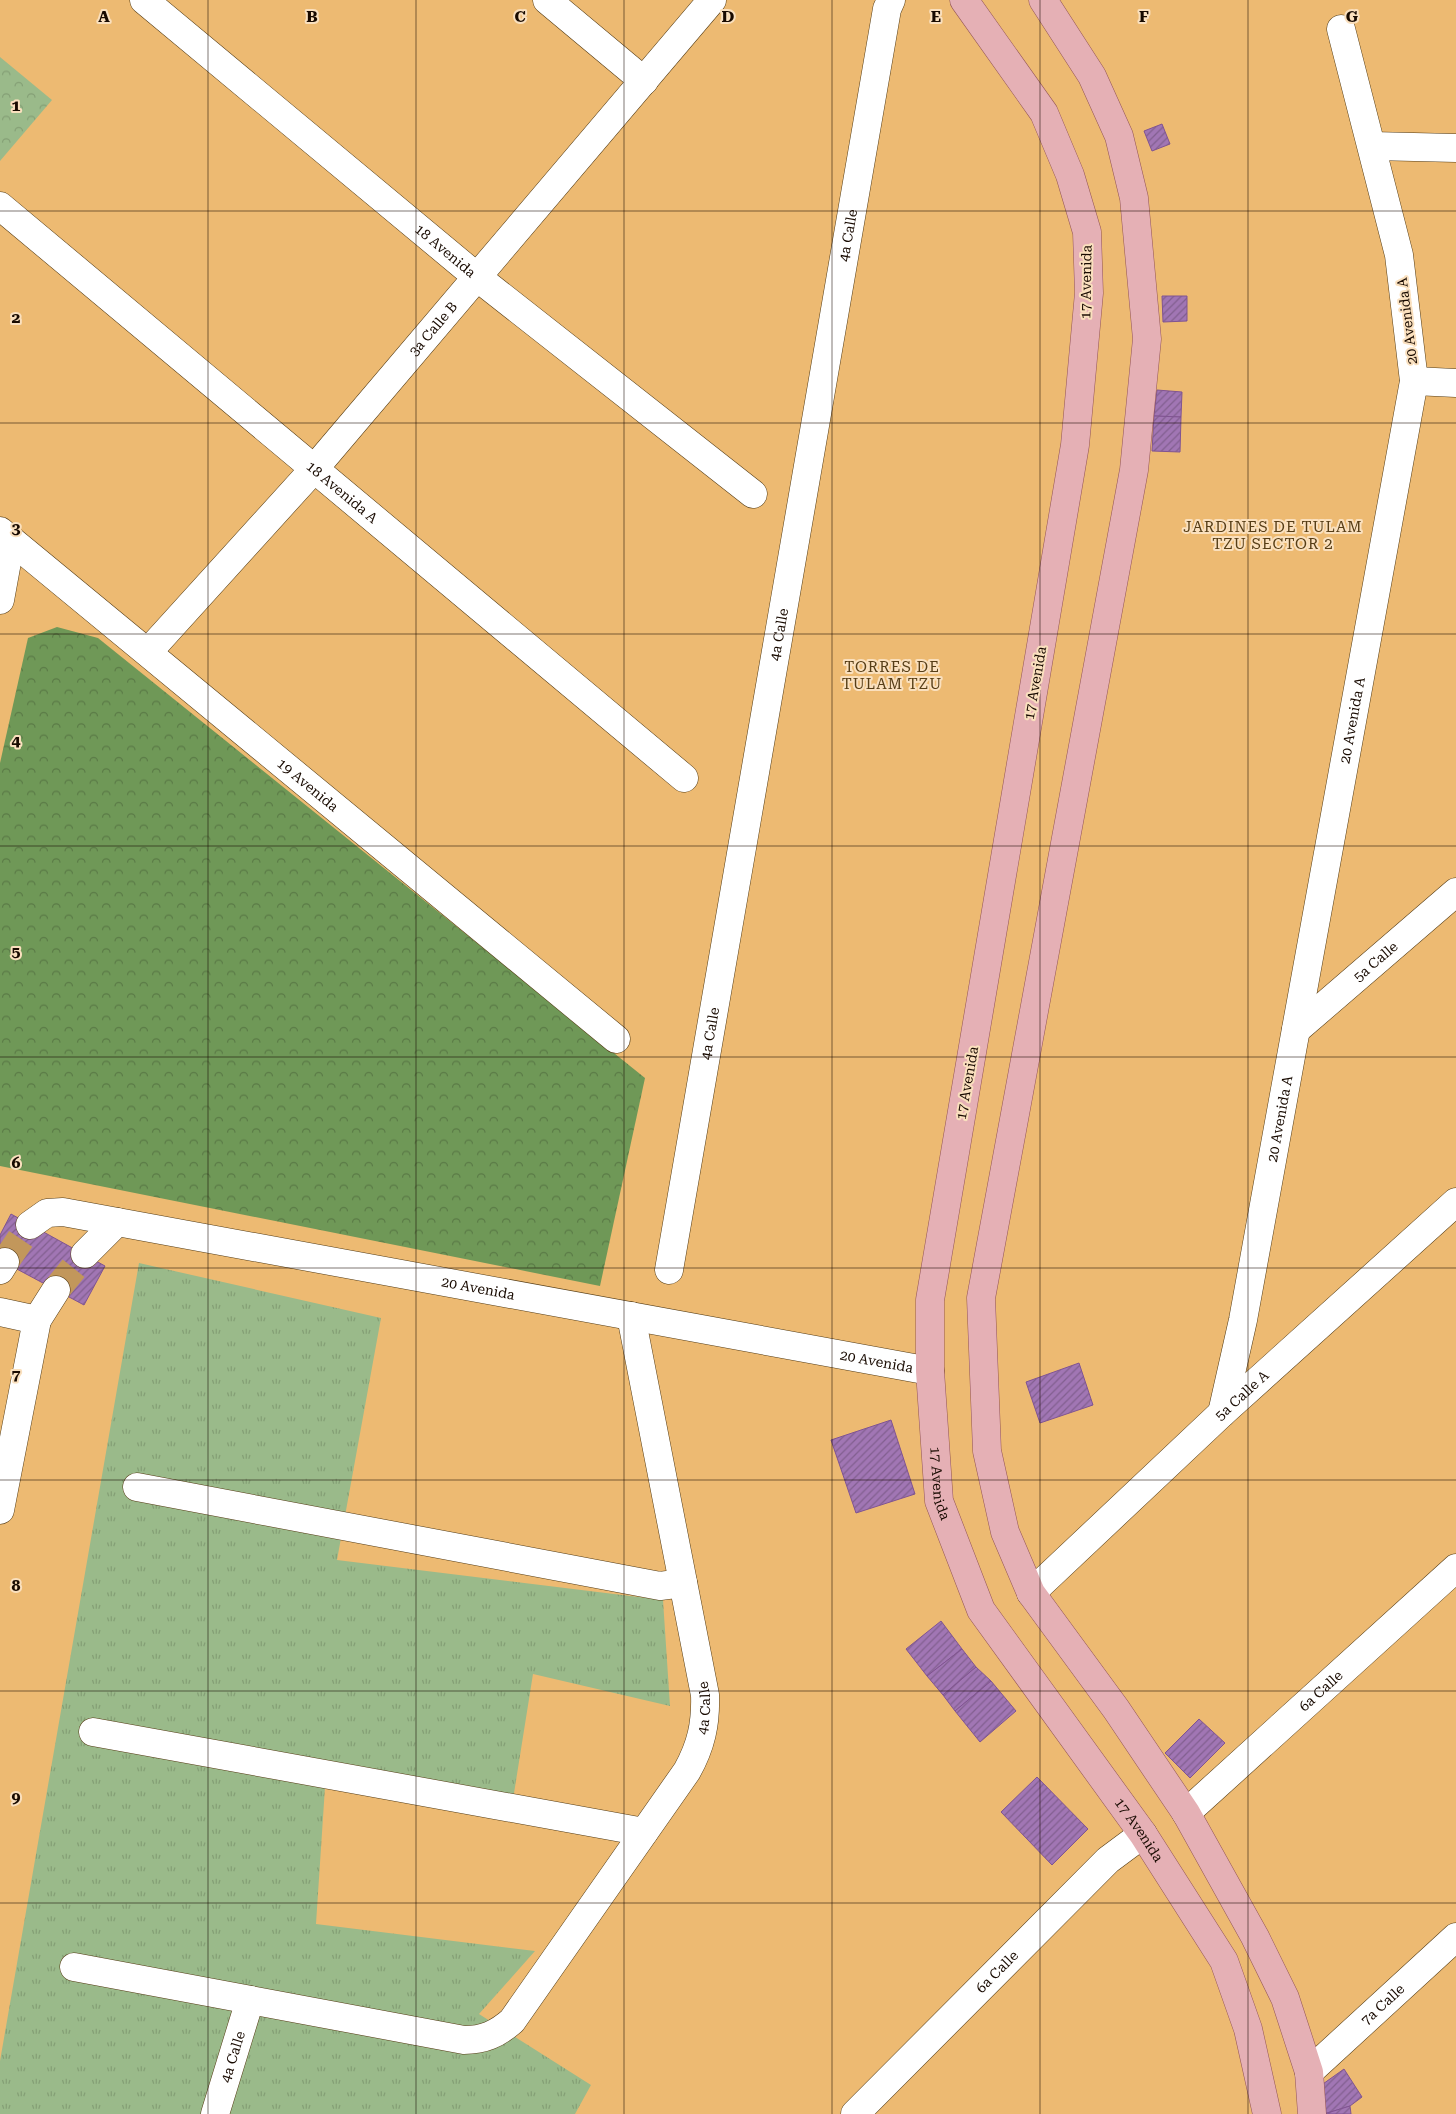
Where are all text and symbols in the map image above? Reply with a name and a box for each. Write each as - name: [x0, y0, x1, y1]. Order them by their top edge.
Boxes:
- text: A: [98, 7, 110, 26]
- text: B: [306, 7, 318, 26]
- text: C: [514, 7, 526, 26]
- text: D: [722, 7, 735, 26]
- text: E: [931, 7, 941, 26]
- text: F: [1139, 7, 1149, 26]
- text: G: [1346, 7, 1359, 26]
- text: 1: [12, 96, 21, 115]
- street label: 4a Calle: [835, 208, 860, 263]
- street label: 18 Avenida: [412, 221, 479, 281]
- street label: 17 Avenida: [1077, 244, 1095, 319]
- street label: 20 Avenida A: [1394, 276, 1420, 365]
- street label: 3a Calle B: [406, 298, 460, 359]
- text: 2: [12, 308, 21, 327]
- street label: 18 Avenida A: [303, 458, 381, 526]
- district label: JARDINES DE TULAM TZU SECTOR 2: [1183, 518, 1363, 553]
- text: 3: [12, 519, 21, 538]
- street label: 4a Calle: [766, 607, 791, 662]
- street label: 17 Avenida: [1021, 645, 1049, 721]
- district label: TORRES DE TULAM TZU: [842, 658, 942, 693]
- street label: 20 Avenida A: [1337, 676, 1368, 765]
- text: 4: [12, 731, 21, 750]
- street label: 19 Avenida: [274, 755, 342, 815]
- street label: 5a Calle: [1350, 938, 1401, 985]
- text: 5: [12, 942, 21, 961]
- street label: 4a Calle: [697, 1006, 722, 1061]
- street label: 17 Avenida: [953, 1045, 981, 1121]
- street label: 20 Avenida A: [1264, 1074, 1295, 1163]
- text: 6: [12, 1153, 21, 1172]
- street label: 20 Avenida: [440, 1274, 517, 1303]
- street label: 20 Avenida: [839, 1347, 915, 1376]
- text: 7: [12, 1365, 21, 1384]
- street label: 5a Calle A: [1212, 1367, 1272, 1423]
- street label: 17 Avenida: [927, 1446, 954, 1523]
- text: 8: [12, 1576, 21, 1595]
- street label: 6a Calle: [1296, 1667, 1346, 1714]
- street label: 4a Calle: [694, 1680, 713, 1736]
- text: 9: [12, 1788, 21, 1807]
- street label: 17 Avenida: [1111, 1795, 1167, 1865]
- street label: 6a Calle: [972, 1947, 1021, 1996]
- street label: 7a Calle: [1358, 1980, 1408, 2028]
- street label: 4a Calle: [217, 2029, 248, 2084]

